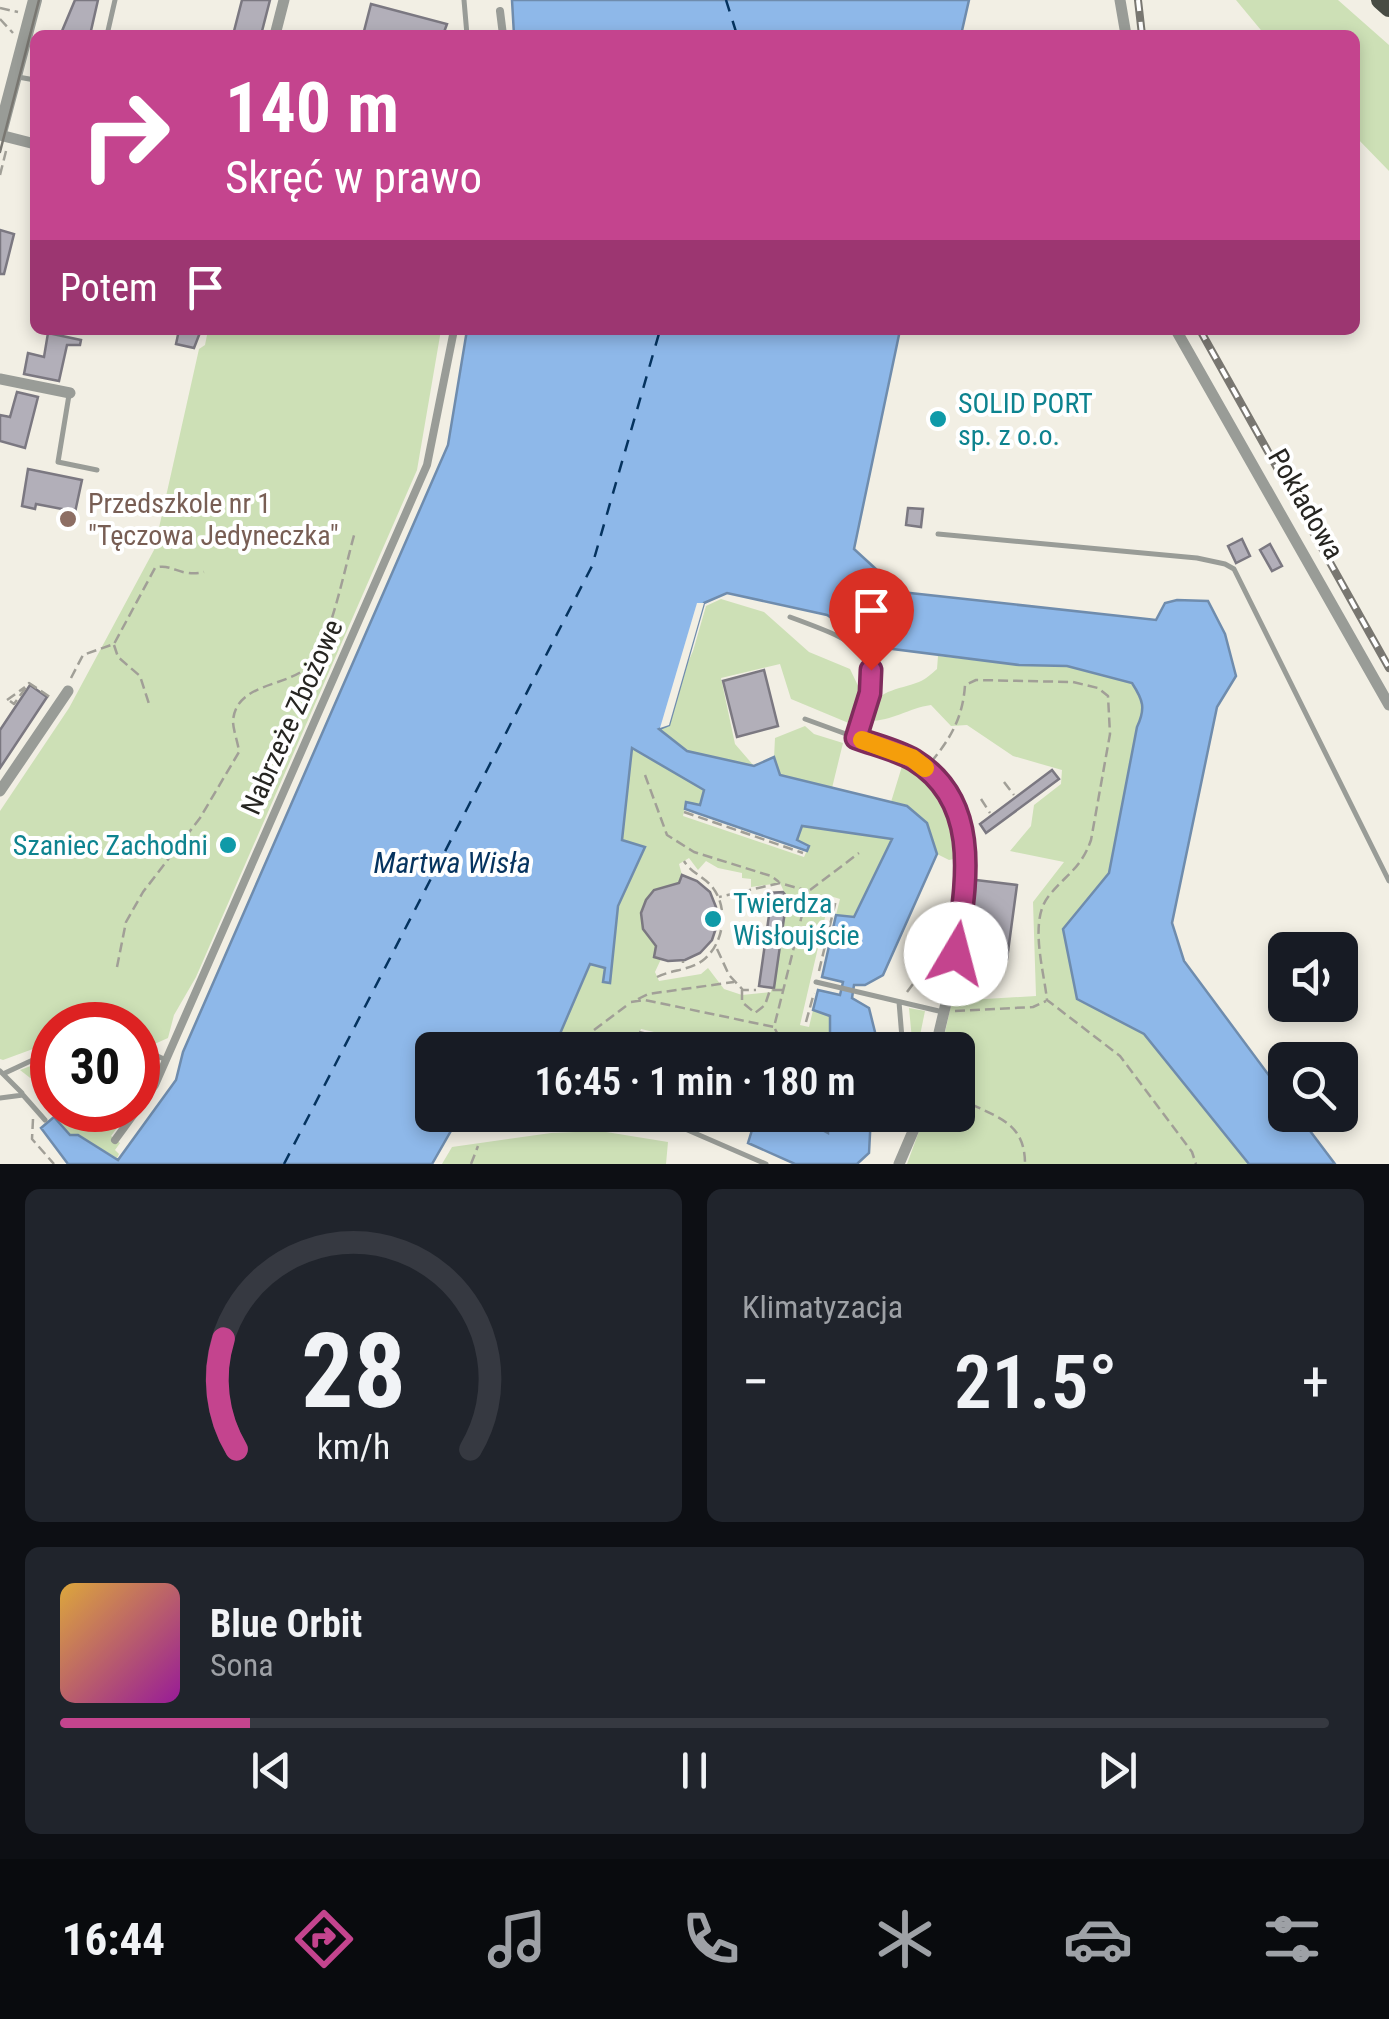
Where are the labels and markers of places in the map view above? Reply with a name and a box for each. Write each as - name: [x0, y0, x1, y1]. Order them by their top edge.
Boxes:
- place label: SOLID PORT sp. z o.o.: [958, 387, 1093, 452]
- marker: SOLID PORT sp. z o.o.: [927, 408, 949, 430]
- place label: Przedszkole nr 1 "Tęczowa Jedyneczka": [88, 487, 339, 552]
- marker: Przedszkole nr 1 "Tęczowa Jedyneczka": [57, 508, 79, 530]
- pin: [829, 568, 914, 671]
- place label: Szaniec Zachodni: [13, 829, 208, 862]
- marker: Szaniec Zachodni: [217, 834, 239, 856]
- place label: Twierdza Wisłoujście: [733, 887, 860, 952]
- marker: Twierdza Wisłoujście: [702, 908, 724, 930]

